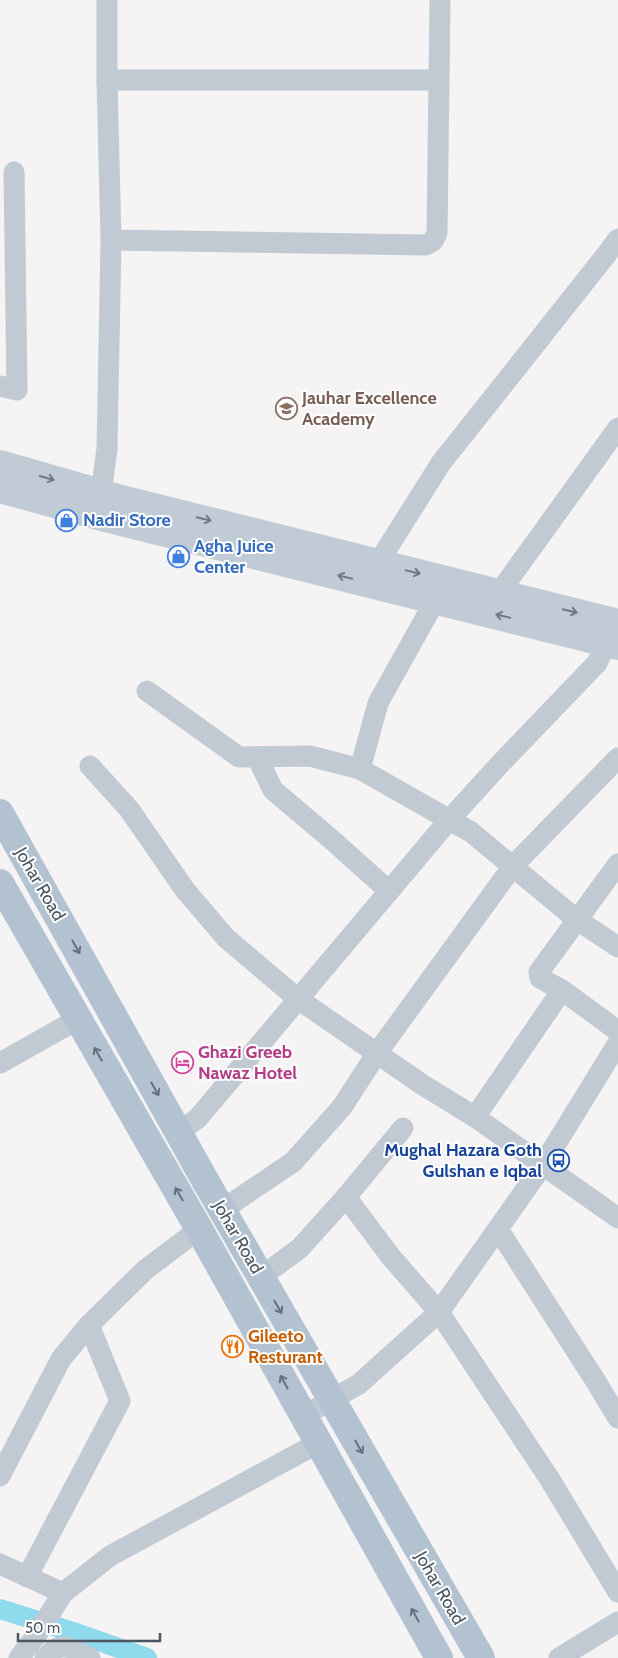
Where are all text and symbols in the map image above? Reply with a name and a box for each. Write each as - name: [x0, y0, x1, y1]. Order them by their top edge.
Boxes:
- place label: Jauhar Excellence Academy: [301, 387, 437, 430]
- school or university icon: Jauhar Excellence Academy: [274, 396, 298, 420]
- one-way arrow: [39, 473, 55, 483]
- shop icon: Nadir Store: [55, 508, 79, 532]
- place label: Nadir Store: [83, 509, 171, 531]
- one-way arrow: [196, 515, 212, 524]
- place label: Agha Juice Center: [194, 535, 274, 578]
- shop icon: Agha Juice Center: [166, 544, 190, 568]
- one-way arrow: [404, 567, 420, 577]
- one-way arrow: [338, 572, 354, 581]
- one-way arrow: [562, 607, 578, 616]
- one-way arrow: [495, 611, 511, 621]
- street label: Johar Road: [10, 842, 70, 925]
- one-way arrow: [71, 939, 81, 954]
- place label: Ghazi Greeb Nawaz Hotel: [198, 1041, 297, 1084]
- one-way arrow: [93, 1046, 103, 1061]
- hotel icon: Ghazi Greeb Nawaz Hotel: [170, 1050, 194, 1074]
- one-way arrow: [150, 1081, 160, 1096]
- place label: Mughal Hazara Goth Gulshan e Iqbal: [384, 1139, 542, 1182]
- bus stop icon: Mughal Hazara Goth Gulshan e Iqbal: [546, 1148, 570, 1172]
- one-way arrow: [174, 1187, 184, 1202]
- street label: Johar Road: [208, 1195, 268, 1278]
- one-way arrow: [273, 1299, 283, 1313]
- place label: Gileeto Resturant: [248, 1325, 323, 1368]
- restaurant icon: Gileeto Resturant: [220, 1334, 244, 1358]
- one-way arrow: [279, 1375, 289, 1390]
- one-way arrow: [354, 1440, 364, 1455]
- street label: Johar Road: [410, 1546, 470, 1629]
- one-way arrow: [410, 1608, 420, 1623]
- scale bar: [18, 1610, 160, 1642]
- text: 50 m: [25, 1619, 60, 1637]

